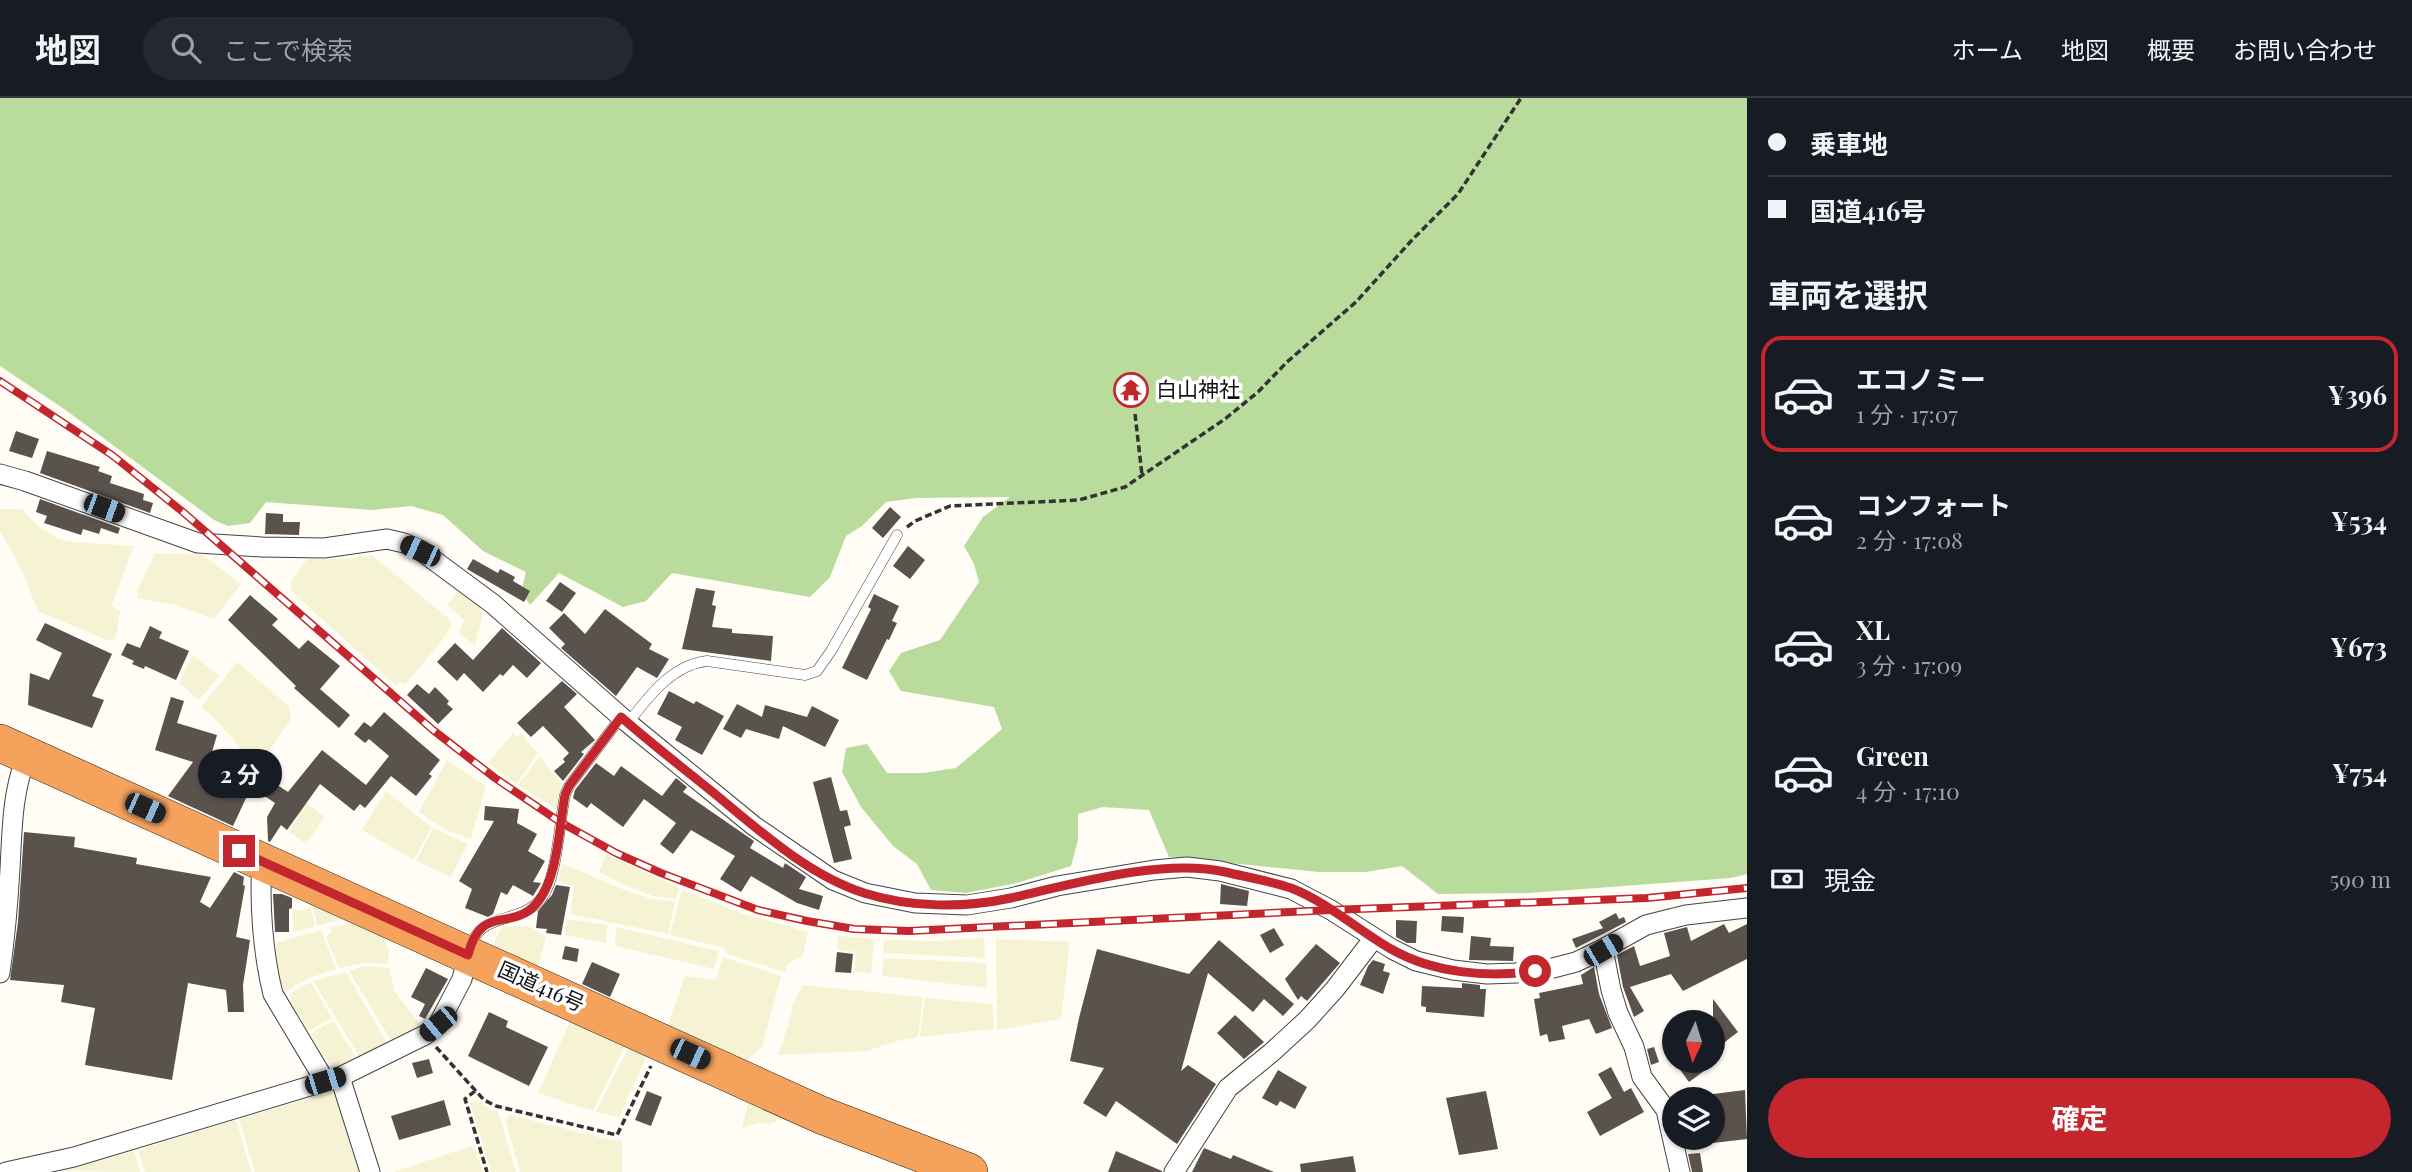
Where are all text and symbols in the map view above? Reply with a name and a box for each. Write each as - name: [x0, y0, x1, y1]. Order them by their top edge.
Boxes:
- search box: [143, 17, 633, 80]
- text: 地図: [35, 26, 101, 70]
- icon: search: [167, 29, 205, 67]
- text: ここで検索: [223, 32, 353, 67]
- text: ホーム: [1952, 33, 2023, 65]
- text: 地図: [2061, 33, 2109, 65]
- text: 概要: [2147, 33, 2195, 65]
- text: お問い合わせ: [2233, 33, 2377, 65]
- text: 乗車地: [1810, 126, 1888, 161]
- text: 国道416号: [1810, 193, 1926, 228]
- text: 車両を選択: [1768, 272, 1928, 315]
- text: エコノミー: [1856, 361, 1986, 396]
- icon: car: [1772, 363, 1835, 426]
- temple icon: 白山神社: [1112, 371, 1150, 409]
- place label: 白山神社: [1156, 374, 1240, 402]
- text: ¥396: [2328, 377, 2387, 412]
- text: 1 分 · 17:07: [1856, 398, 1958, 429]
- text: コンフォート: [1856, 487, 2011, 522]
- icon: car: [1772, 489, 1835, 552]
- car: [81, 491, 128, 525]
- text: ¥534: [2331, 503, 2387, 538]
- text: 2 分 · 17:08: [1856, 524, 1963, 555]
- car: [397, 533, 444, 569]
- text: XL: [1856, 612, 1890, 647]
- icon: car: [1772, 615, 1835, 678]
- text: ¥673: [2330, 629, 2387, 664]
- text: 3 分 · 17:09: [1856, 649, 1962, 680]
- text: Green: [1856, 738, 1929, 773]
- icon: car: [1772, 741, 1835, 804]
- callout: 2 分: [197, 750, 281, 798]
- text: ¥754: [2332, 755, 2387, 790]
- text: 2 分: [220, 758, 260, 789]
- text: 4 分 · 17:10: [1856, 775, 1960, 806]
- car: [122, 790, 169, 826]
- route end: [223, 835, 255, 867]
- icon: cash: [1768, 860, 1806, 898]
- text: 現金: [1824, 862, 1876, 897]
- text: 590 m: [2330, 863, 2391, 894]
- car: [1580, 930, 1627, 970]
- street label: 国道416号: [494, 954, 590, 1017]
- route start: [1519, 955, 1551, 987]
- car: [416, 1002, 461, 1046]
- north arrow: [1662, 1010, 1726, 1073]
- map controls: [1662, 1010, 1725, 1150]
- car: [667, 1036, 714, 1072]
- car: [302, 1065, 349, 1097]
- button: 確定: [1768, 1078, 2391, 1158]
- button: layers: [1662, 1087, 1725, 1150]

